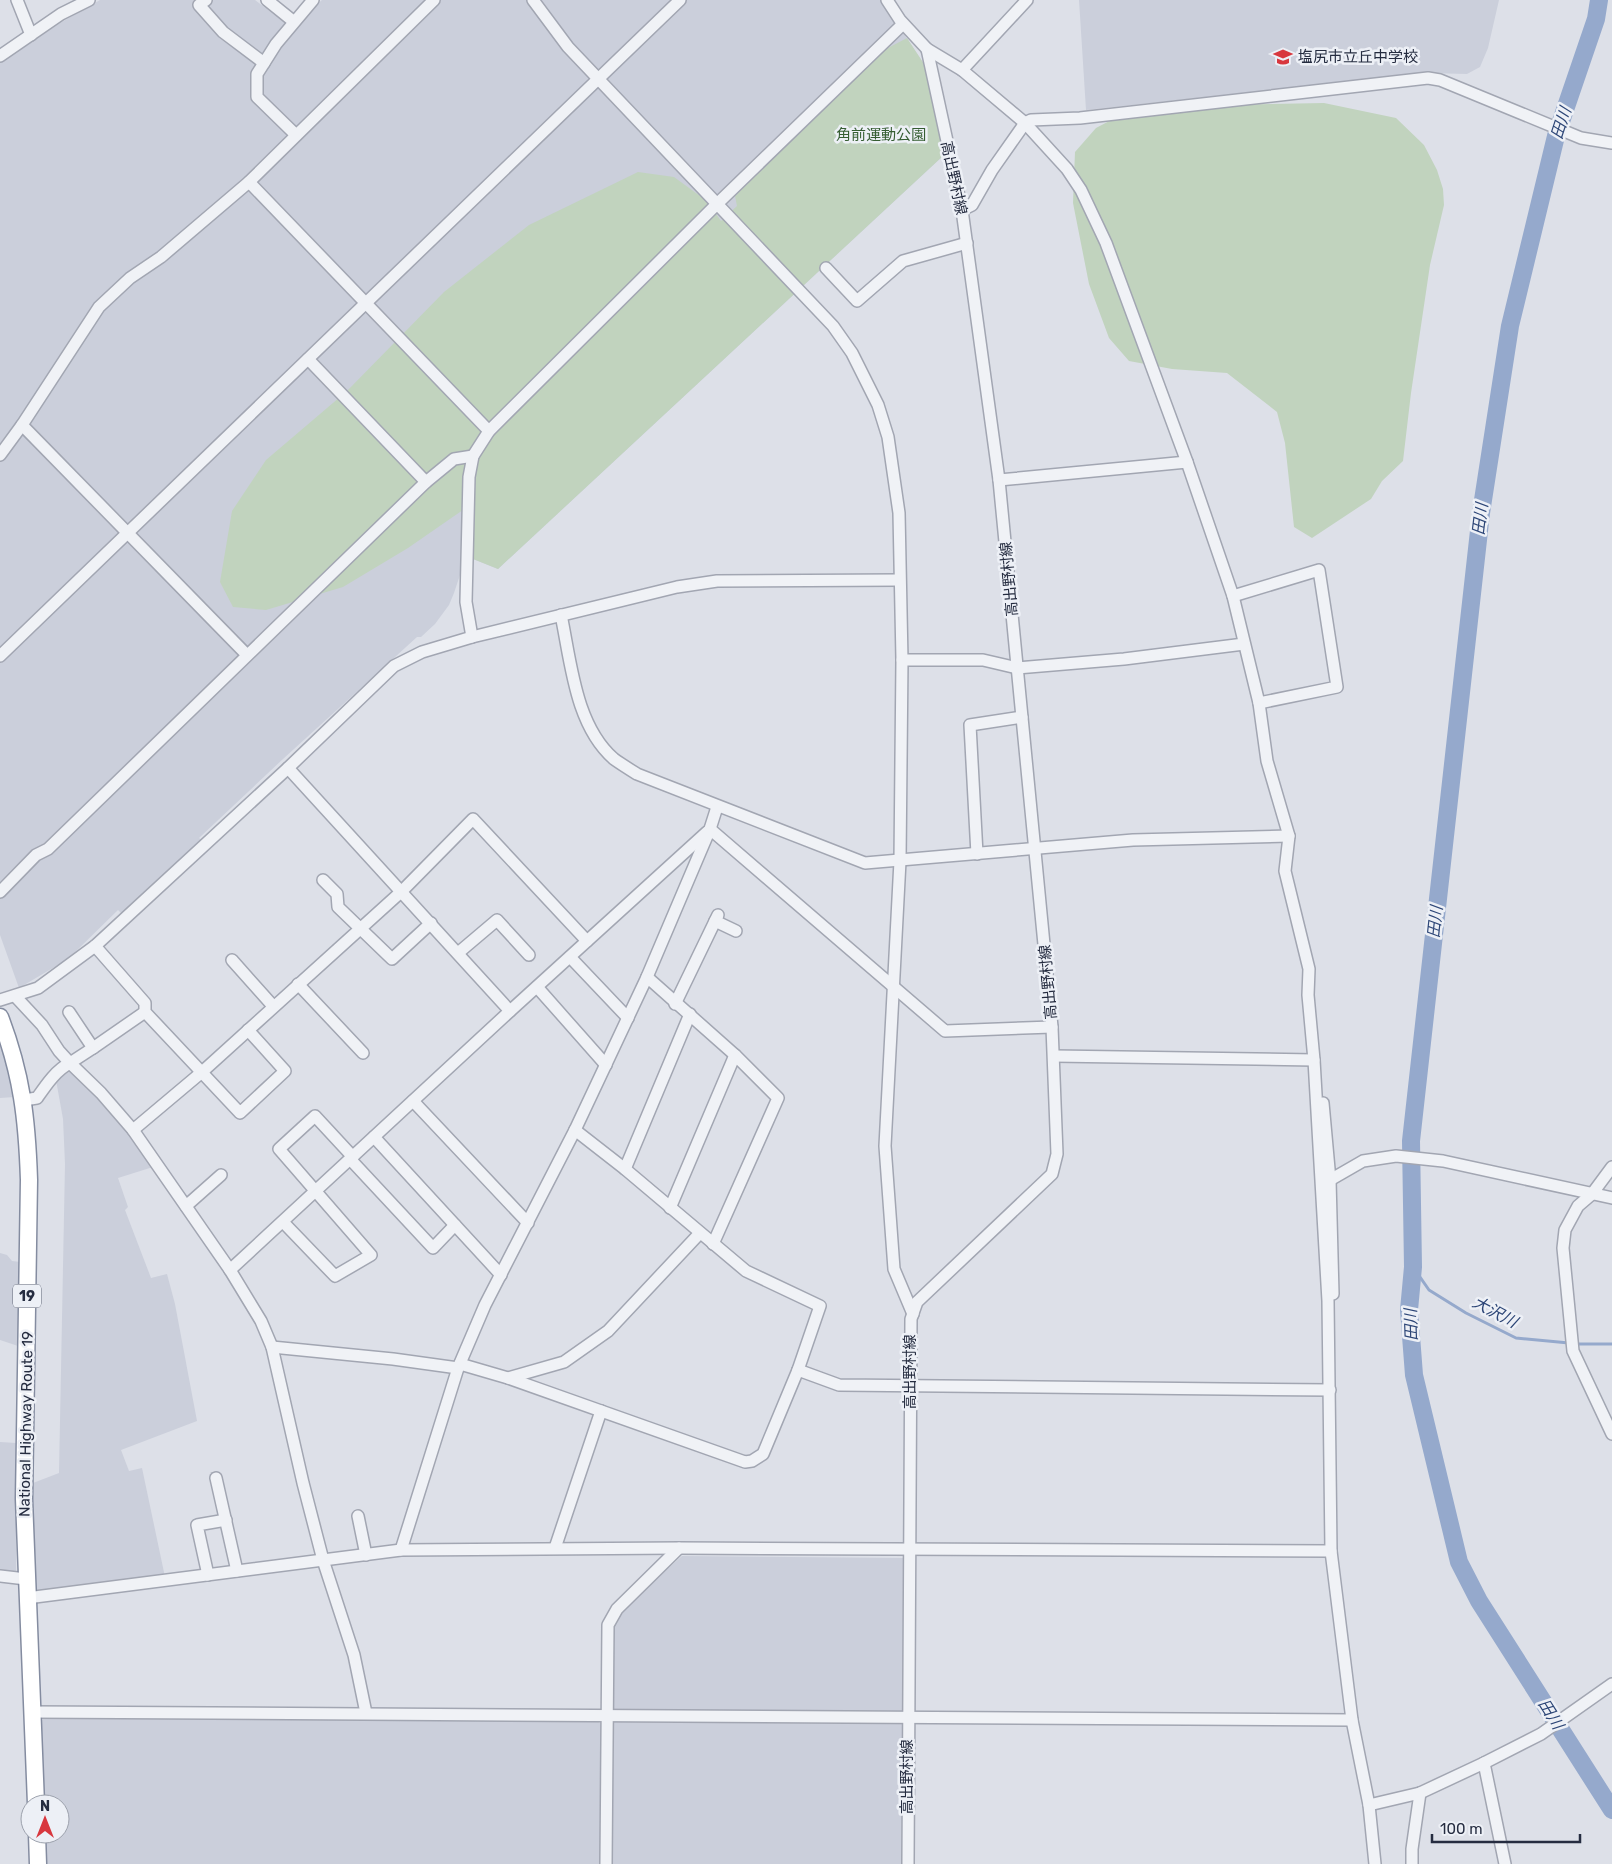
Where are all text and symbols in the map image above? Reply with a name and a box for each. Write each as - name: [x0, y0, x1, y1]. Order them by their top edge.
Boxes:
- school or university icon: 塩尻市立丘中学校: [1272, 46, 1294, 68]
- place label: 塩尻市立丘中学校: [1298, 48, 1418, 66]
- water label: 田川: [1547, 103, 1576, 141]
- park label: 角前運動公園: [836, 126, 926, 144]
- street label: 高出野村線: [937, 139, 971, 217]
- water label: 田川: [1469, 500, 1492, 536]
- street label: 高出野村線: [997, 541, 1021, 617]
- water label: 田川: [1424, 903, 1446, 939]
- street label: 高出野村線: [1036, 944, 1060, 1020]
- road number: 19: [13, 1284, 41, 1308]
- water label: 大沢川: [1469, 1292, 1522, 1333]
- water label: 田川: [1401, 1307, 1421, 1341]
- street label: National Highway Route 19: [15, 1331, 37, 1517]
- street label: 高出野村線: [901, 1334, 919, 1410]
- water label: 田川: [1534, 1695, 1569, 1734]
- street label: 高出野村線: [898, 1739, 916, 1815]
- north arrow: [20, 1794, 70, 1844]
- text: N: [40, 1798, 50, 1815]
- scale bar: [1432, 1812, 1580, 1844]
- text: 100 m: [1440, 1820, 1482, 1838]

